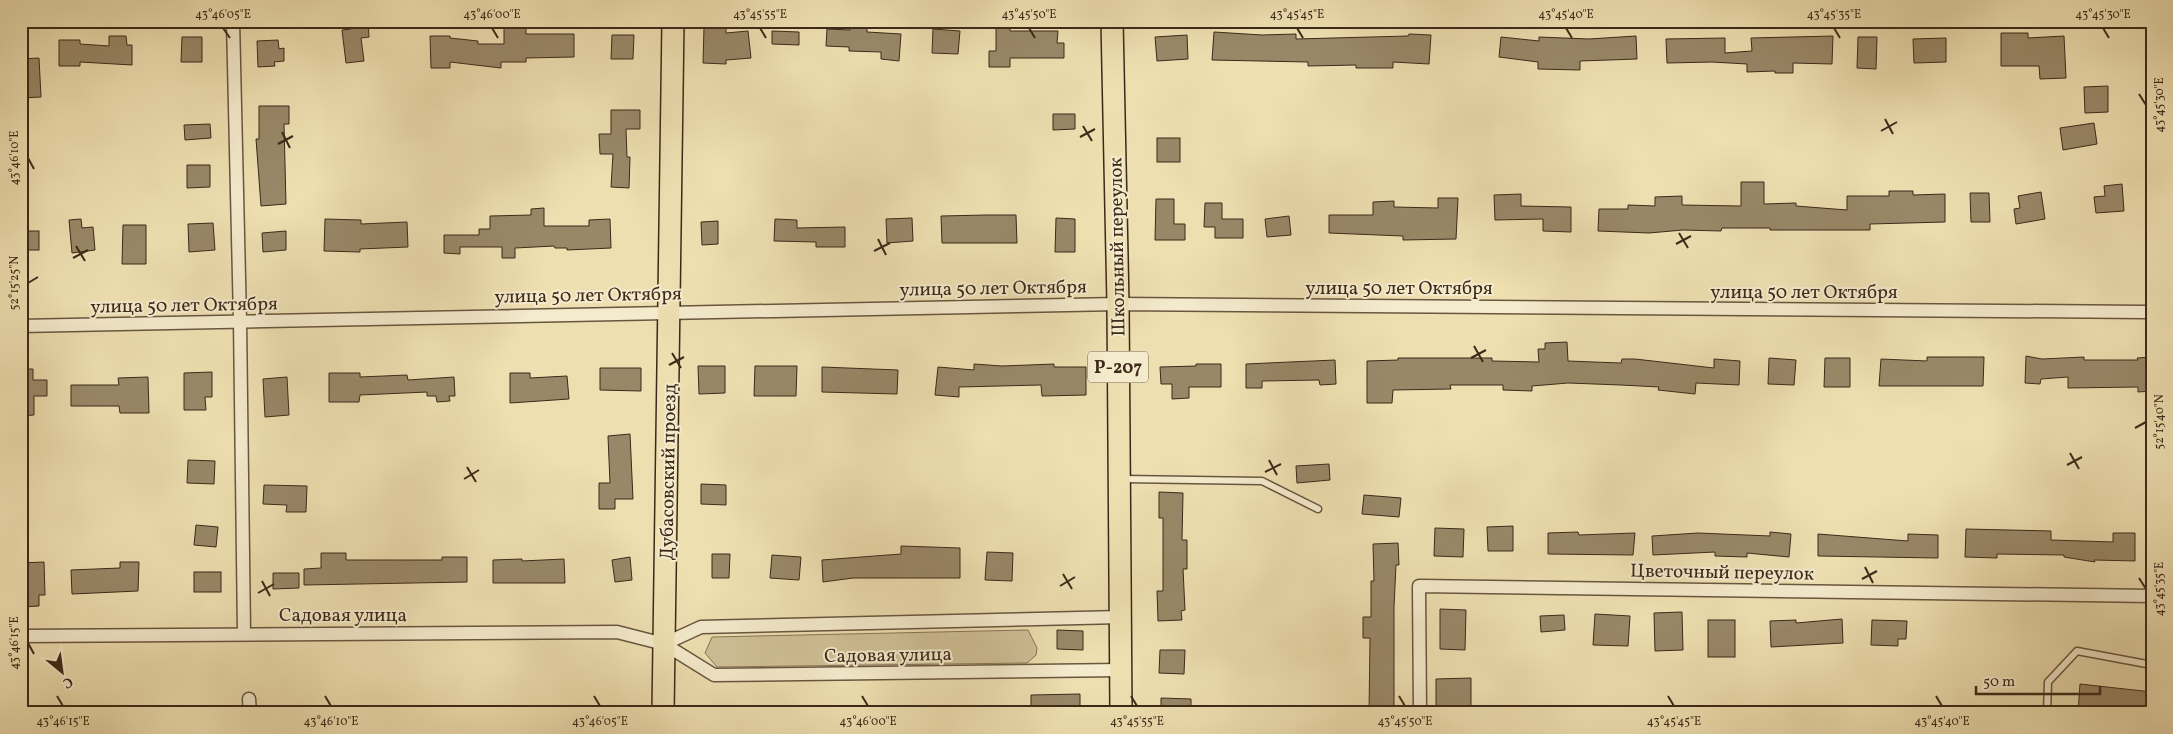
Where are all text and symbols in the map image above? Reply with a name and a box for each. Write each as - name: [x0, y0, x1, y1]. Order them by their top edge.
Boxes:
- text: 43°46'05"E: [195, 7, 251, 23]
- text: 43°46'00"E: [463, 7, 521, 23]
- text: 43°45'55"E: [733, 7, 787, 23]
- text: 43°45'50"E: [1001, 7, 1057, 23]
- text: 43°45'45"E: [1270, 7, 1324, 23]
- text: 43°45'40"E: [1538, 7, 1594, 23]
- text: 43°45'35"E: [1807, 7, 1861, 23]
- text: 43°45'30"E: [2075, 7, 2131, 23]
- text: 43°45'30"E: [2152, 77, 2168, 133]
- text: 43°46'10"E: [7, 131, 23, 185]
- street label: Школьный переулок: [1103, 157, 1133, 337]
- text: 52°15'25"N: [7, 256, 23, 310]
- street label: улица 50 лет Октября: [899, 274, 1087, 304]
- street label: улица 50 лет Октября: [1305, 276, 1493, 302]
- street label: улица 50 лет Октября: [1710, 280, 1898, 306]
- street label: улица 50 лет Октября: [494, 281, 682, 311]
- street label: улица 50 лет Октября: [90, 291, 278, 321]
- road number: Р-207: [1088, 352, 1148, 382]
- street label: Дубасовский проезд: [654, 383, 684, 561]
- text: 52°15'40"N: [2152, 394, 2168, 450]
- street label: Цветочный переулок: [1630, 558, 1814, 588]
- text: 43°45'35"E: [2152, 562, 2168, 616]
- street label: Садовая улица: [279, 603, 407, 629]
- text: 43°46'15"E: [7, 616, 23, 670]
- street label: Садовая улица: [824, 642, 952, 670]
- north arrow: [38, 646, 88, 696]
- scale bar: [1976, 664, 2099, 696]
- text: С: [59, 672, 76, 693]
- text: 50 m: [1983, 672, 2015, 693]
- text: 43°46'15"E: [36, 714, 90, 730]
- text: 43°46'10"E: [304, 714, 358, 730]
- text: 43°46'05"E: [572, 714, 628, 730]
- text: 43°46'00"E: [839, 714, 897, 730]
- text: 43°45'55"E: [1110, 714, 1164, 730]
- text: 43°45'50"E: [1377, 714, 1433, 730]
- text: 43°45'45"E: [1647, 714, 1701, 730]
- text: 43°45'40"E: [1914, 714, 1970, 730]

